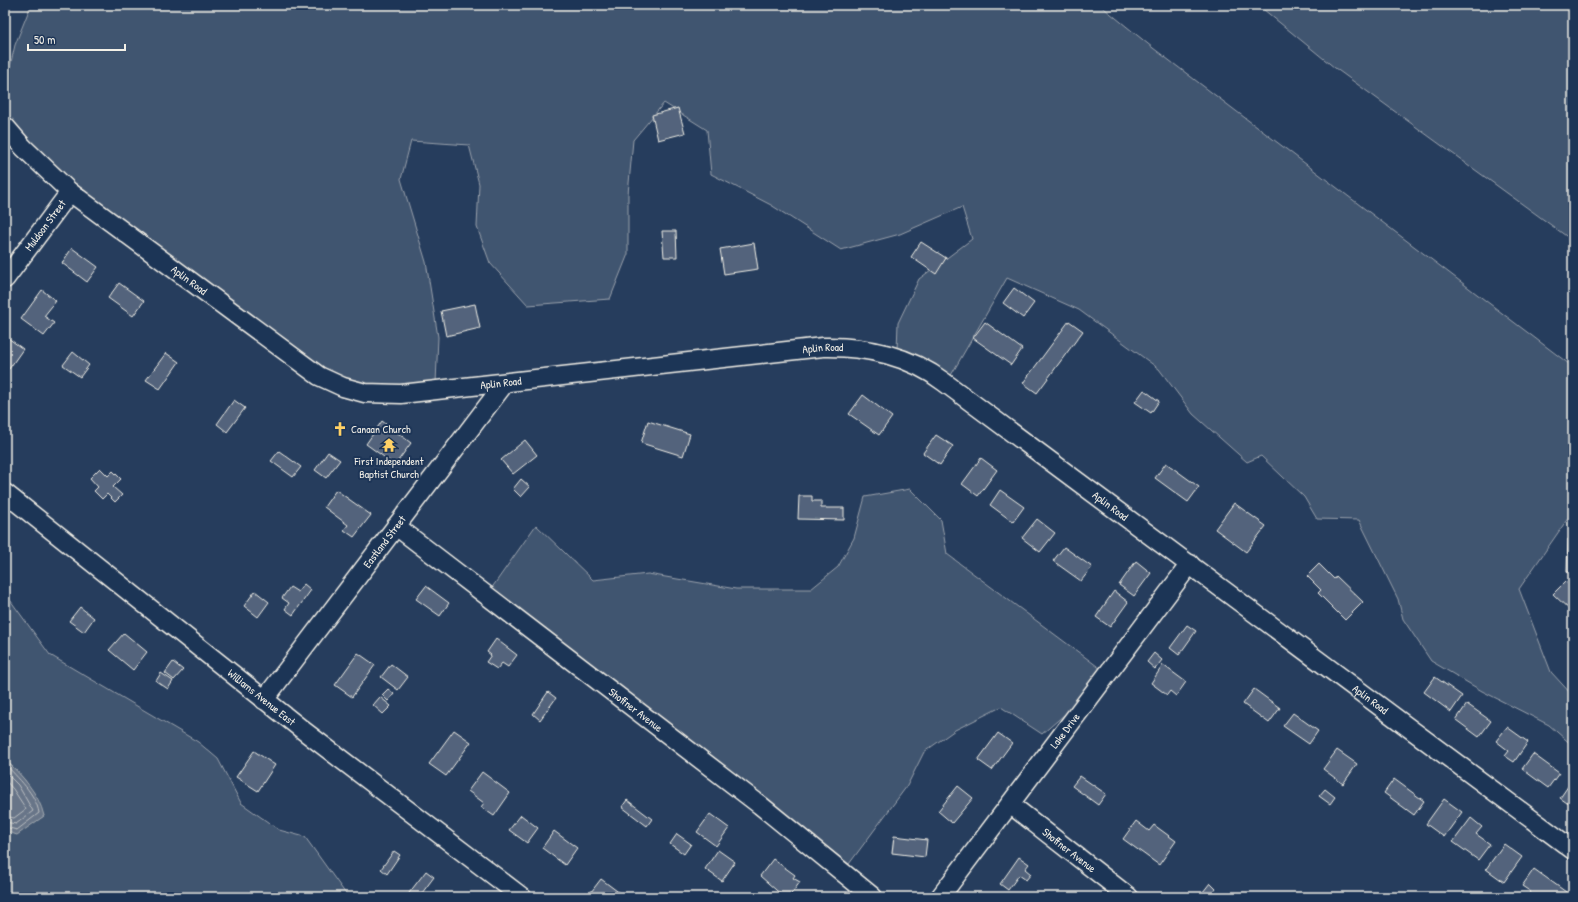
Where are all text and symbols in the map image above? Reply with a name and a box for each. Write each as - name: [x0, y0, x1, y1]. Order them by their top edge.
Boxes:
- scale bar: [28, 26, 125, 52]
- text: 50 m: [34, 31, 55, 48]
- street label: Muldoon Street: [21, 197, 69, 254]
- street label: Aplin Road: [169, 262, 210, 298]
- street label: Aplin Road: [802, 340, 844, 356]
- street label: Aplin Road: [480, 374, 523, 392]
- church icon: Canaan Church: [332, 421, 348, 437]
- place label: Canaan Church: [351, 422, 411, 436]
- temple icon: First Independent Baptist Church: [381, 437, 397, 453]
- place label: First Independent Baptist Church: [353, 454, 424, 481]
- street label: Aplin Road: [1090, 488, 1132, 524]
- street label: Eastland Street: [360, 513, 409, 570]
- street label: Williams Avenue East: [225, 666, 299, 729]
- street label: Aplin Road: [1350, 681, 1392, 718]
- street label: Shoffner Avenue: [606, 685, 666, 735]
- street label: Lake Drive: [1047, 710, 1083, 751]
- street label: Shoffner Avenue: [1040, 825, 1099, 876]

